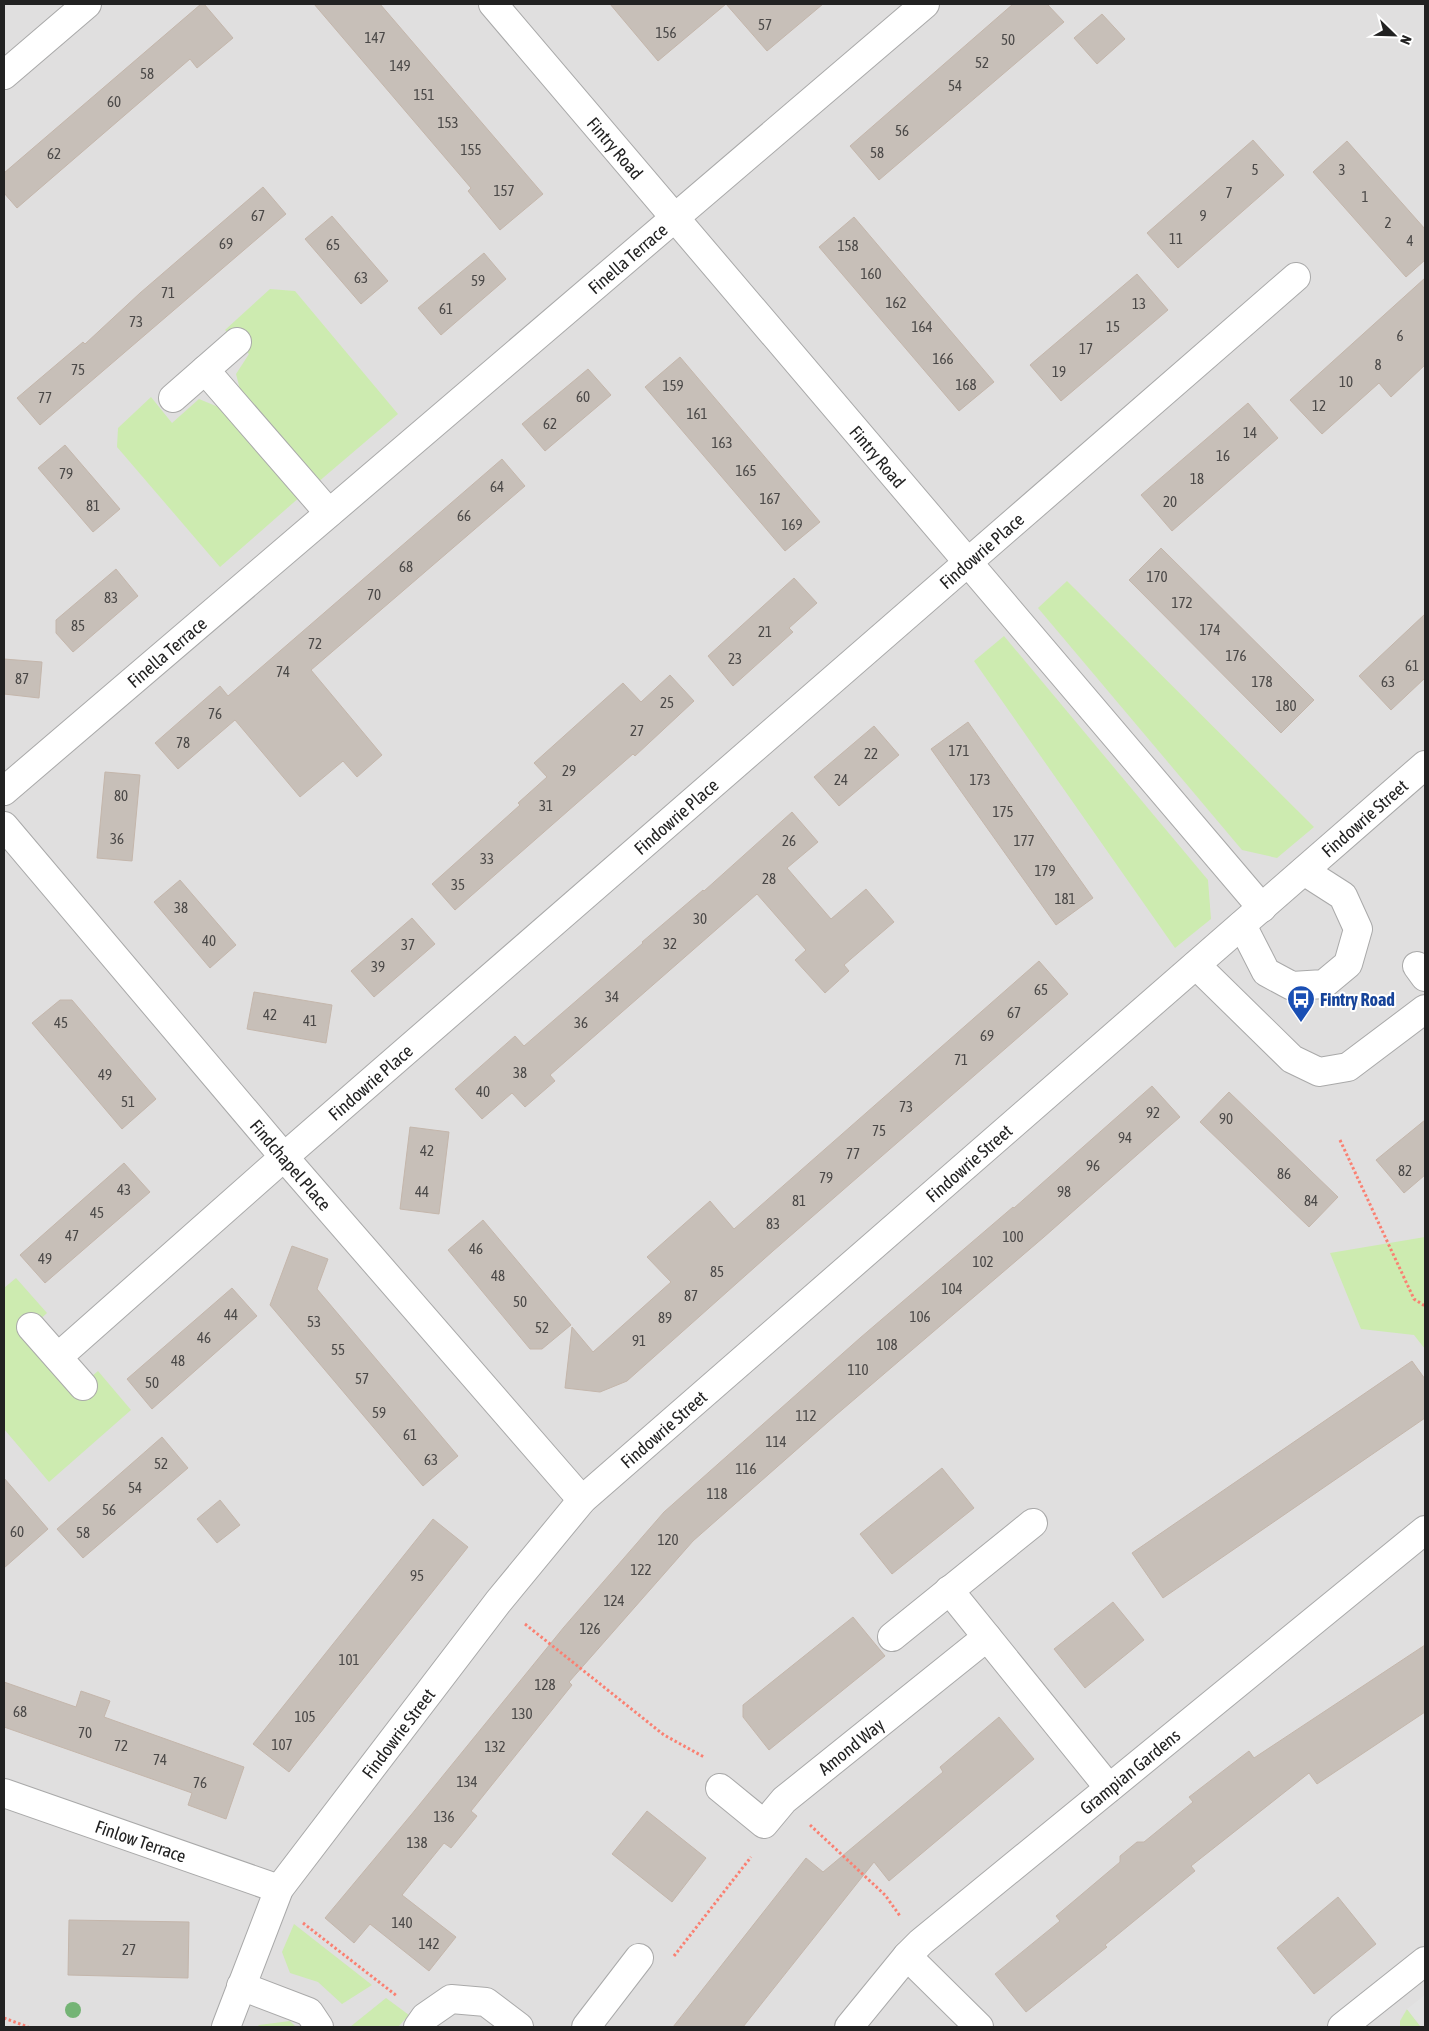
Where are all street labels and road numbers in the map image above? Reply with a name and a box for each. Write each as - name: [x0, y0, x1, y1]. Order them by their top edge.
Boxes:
- street label: Fintry Road: [583, 113, 648, 183]
- street label: Finella Terrace: [584, 219, 671, 298]
- street label: Fintry Road: [846, 421, 910, 492]
- street label: Findowrie Place: [935, 508, 1028, 593]
- street label: Finella Terrace: [123, 612, 210, 692]
- street label: Findowrie Place: [629, 774, 722, 859]
- street label: Findowrie Street: [1317, 775, 1412, 861]
- street label: Findowrie Place: [324, 1040, 417, 1124]
- street label: Findchapel Place: [246, 1115, 336, 1215]
- street label: Findowrie Street: [921, 1120, 1016, 1206]
- street label: Findowrie Street: [616, 1386, 711, 1472]
- street label: Findowrie Street: [357, 1684, 439, 1782]
- street label: Amond Way: [814, 1714, 888, 1779]
- street label: Grampian Gardens: [1075, 1724, 1184, 1819]
- street label: Finlow Terrace: [93, 1815, 189, 1866]

